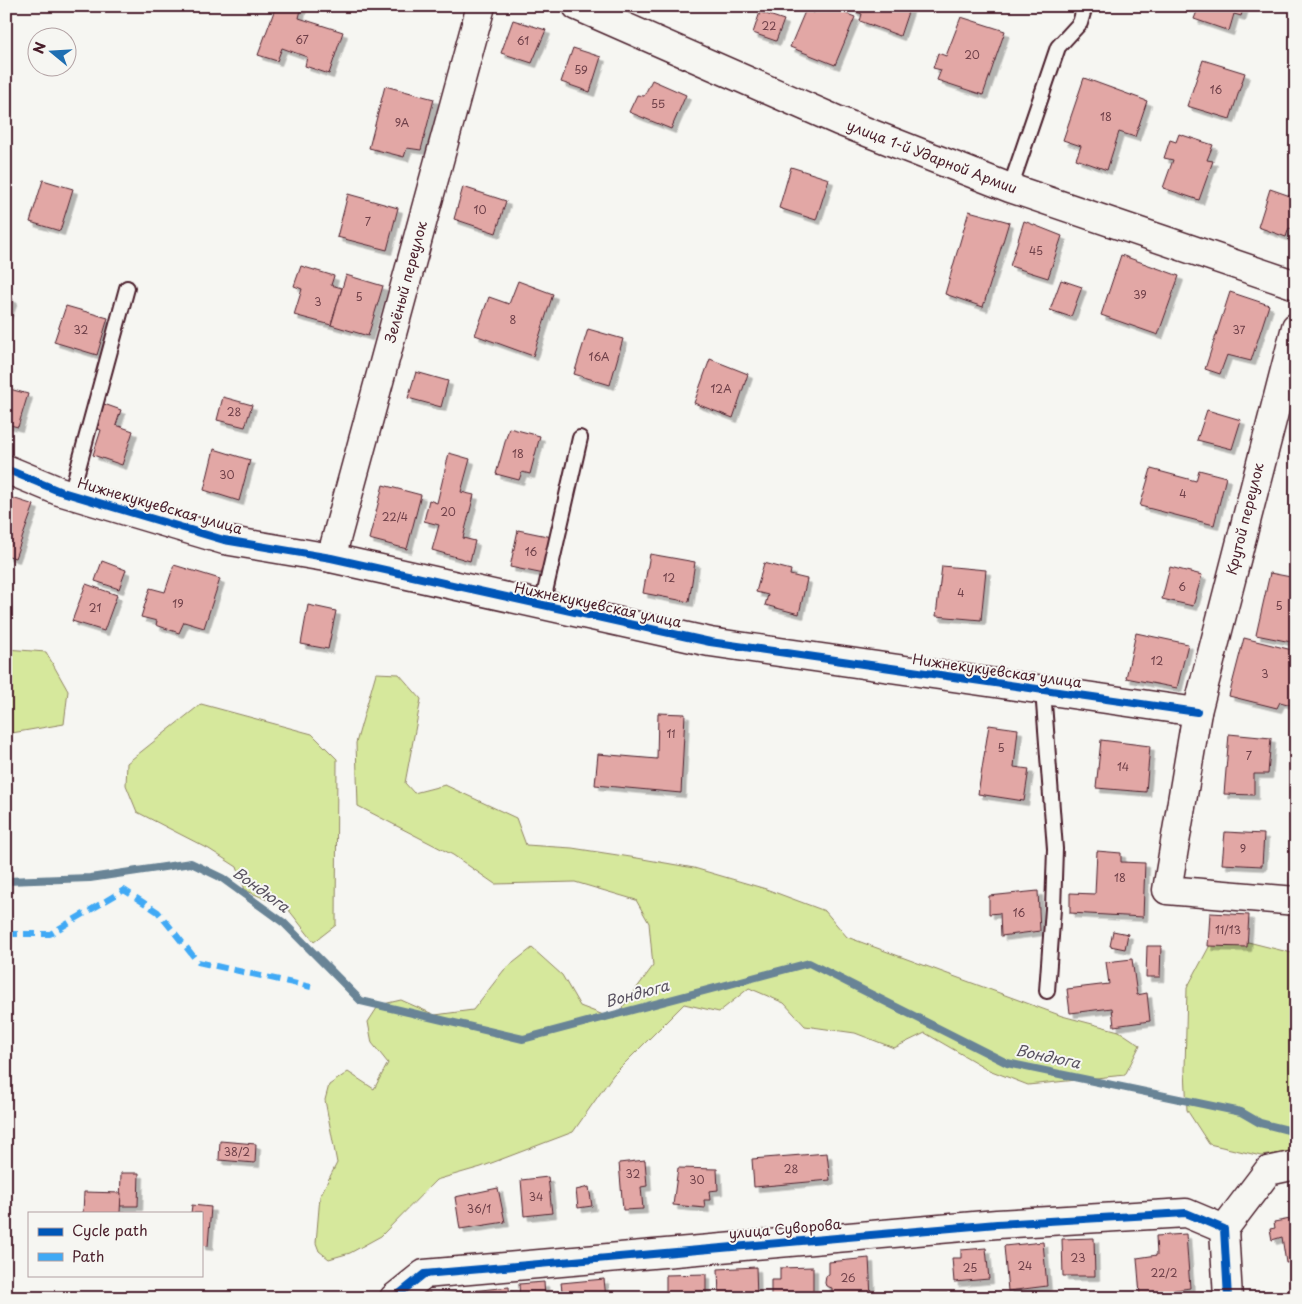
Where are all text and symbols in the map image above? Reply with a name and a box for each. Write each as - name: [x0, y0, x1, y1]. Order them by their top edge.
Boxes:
- house number: 22: [762, 17, 776, 34]
- north arrow: [28, 28, 78, 78]
- house number: 67: [295, 31, 309, 48]
- house number: 61: [517, 32, 529, 49]
- text: N: [27, 39, 51, 56]
- house number: 20: [964, 46, 980, 63]
- house number: 59: [574, 61, 588, 78]
- house number: 16: [1210, 81, 1223, 98]
- house number: 55: [651, 95, 665, 112]
- house number: 18: [1100, 108, 1112, 125]
- house number: 9А: [395, 114, 410, 131]
- street label: улица 1-й Ударной Армии: [844, 114, 1020, 199]
- house number: 10: [474, 201, 486, 218]
- house number: 7: [365, 213, 371, 230]
- street label: Зелёный переулок: [379, 218, 432, 345]
- house number: 45: [1029, 242, 1043, 259]
- house number: 39: [1133, 286, 1147, 303]
- house number: 5: [355, 288, 363, 305]
- house number: 3: [314, 293, 322, 310]
- house number: 8: [510, 311, 517, 328]
- house number: 32: [74, 321, 89, 338]
- house number: 37: [1233, 321, 1246, 338]
- house number: 16А: [588, 348, 610, 365]
- house number: 12А: [710, 380, 732, 397]
- house number: 28: [227, 403, 241, 420]
- house number: 18: [512, 445, 524, 462]
- street label: Крутой переулок: [1220, 460, 1269, 577]
- house number: 30: [219, 466, 235, 483]
- street label: Нижнекукуевская улица: [75, 472, 245, 539]
- house number: 4: [1179, 485, 1187, 502]
- house number: 20: [440, 503, 456, 520]
- house number: 22/4: [382, 508, 408, 525]
- house number: 16: [525, 543, 538, 560]
- house number: 12: [663, 569, 676, 586]
- street label: Нижнекукуевская улица: [512, 576, 684, 633]
- house number: 6: [1178, 578, 1186, 595]
- house number: 4: [957, 584, 965, 601]
- house number: 19: [172, 595, 184, 612]
- house number: 5: [1275, 597, 1283, 614]
- house number: 21: [89, 599, 101, 616]
- street label: Нижнекукуевская улица: [911, 648, 1083, 693]
- house number: 12: [1151, 652, 1164, 669]
- house number: 3: [1261, 665, 1269, 682]
- house number: 11: [666, 725, 676, 742]
- house number: 5: [997, 739, 1005, 756]
- house number: 7: [1246, 747, 1252, 764]
- house number: 14: [1117, 758, 1129, 775]
- house number: 9: [1240, 840, 1246, 857]
- water label: Вондюга: [229, 860, 296, 918]
- house number: 18: [1114, 869, 1126, 886]
- house number: 16: [1013, 904, 1026, 921]
- house number: 11/13: [1215, 921, 1241, 938]
- water label: Вондюга: [602, 973, 672, 1012]
- water label: Вондюга: [1014, 1038, 1083, 1074]
- house number: 38/2: [224, 1143, 250, 1160]
- house number: 28: [784, 1160, 798, 1177]
- house number: 32: [626, 1165, 641, 1182]
- house number: 30: [689, 1171, 705, 1188]
- house number: 34: [529, 1188, 543, 1205]
- house number: 36/1: [467, 1200, 491, 1217]
- legend: [28, 1212, 202, 1276]
- street label: улица Суворова: [728, 1213, 842, 1244]
- text: Cycle path: [72, 1218, 148, 1241]
- text: Path: [72, 1244, 104, 1267]
- house number: 23: [1071, 1249, 1085, 1266]
- house number: 24: [1018, 1257, 1032, 1274]
- house number: 25: [963, 1259, 977, 1276]
- house number: 22/2: [1151, 1264, 1178, 1281]
- house number: 26: [840, 1269, 856, 1286]

